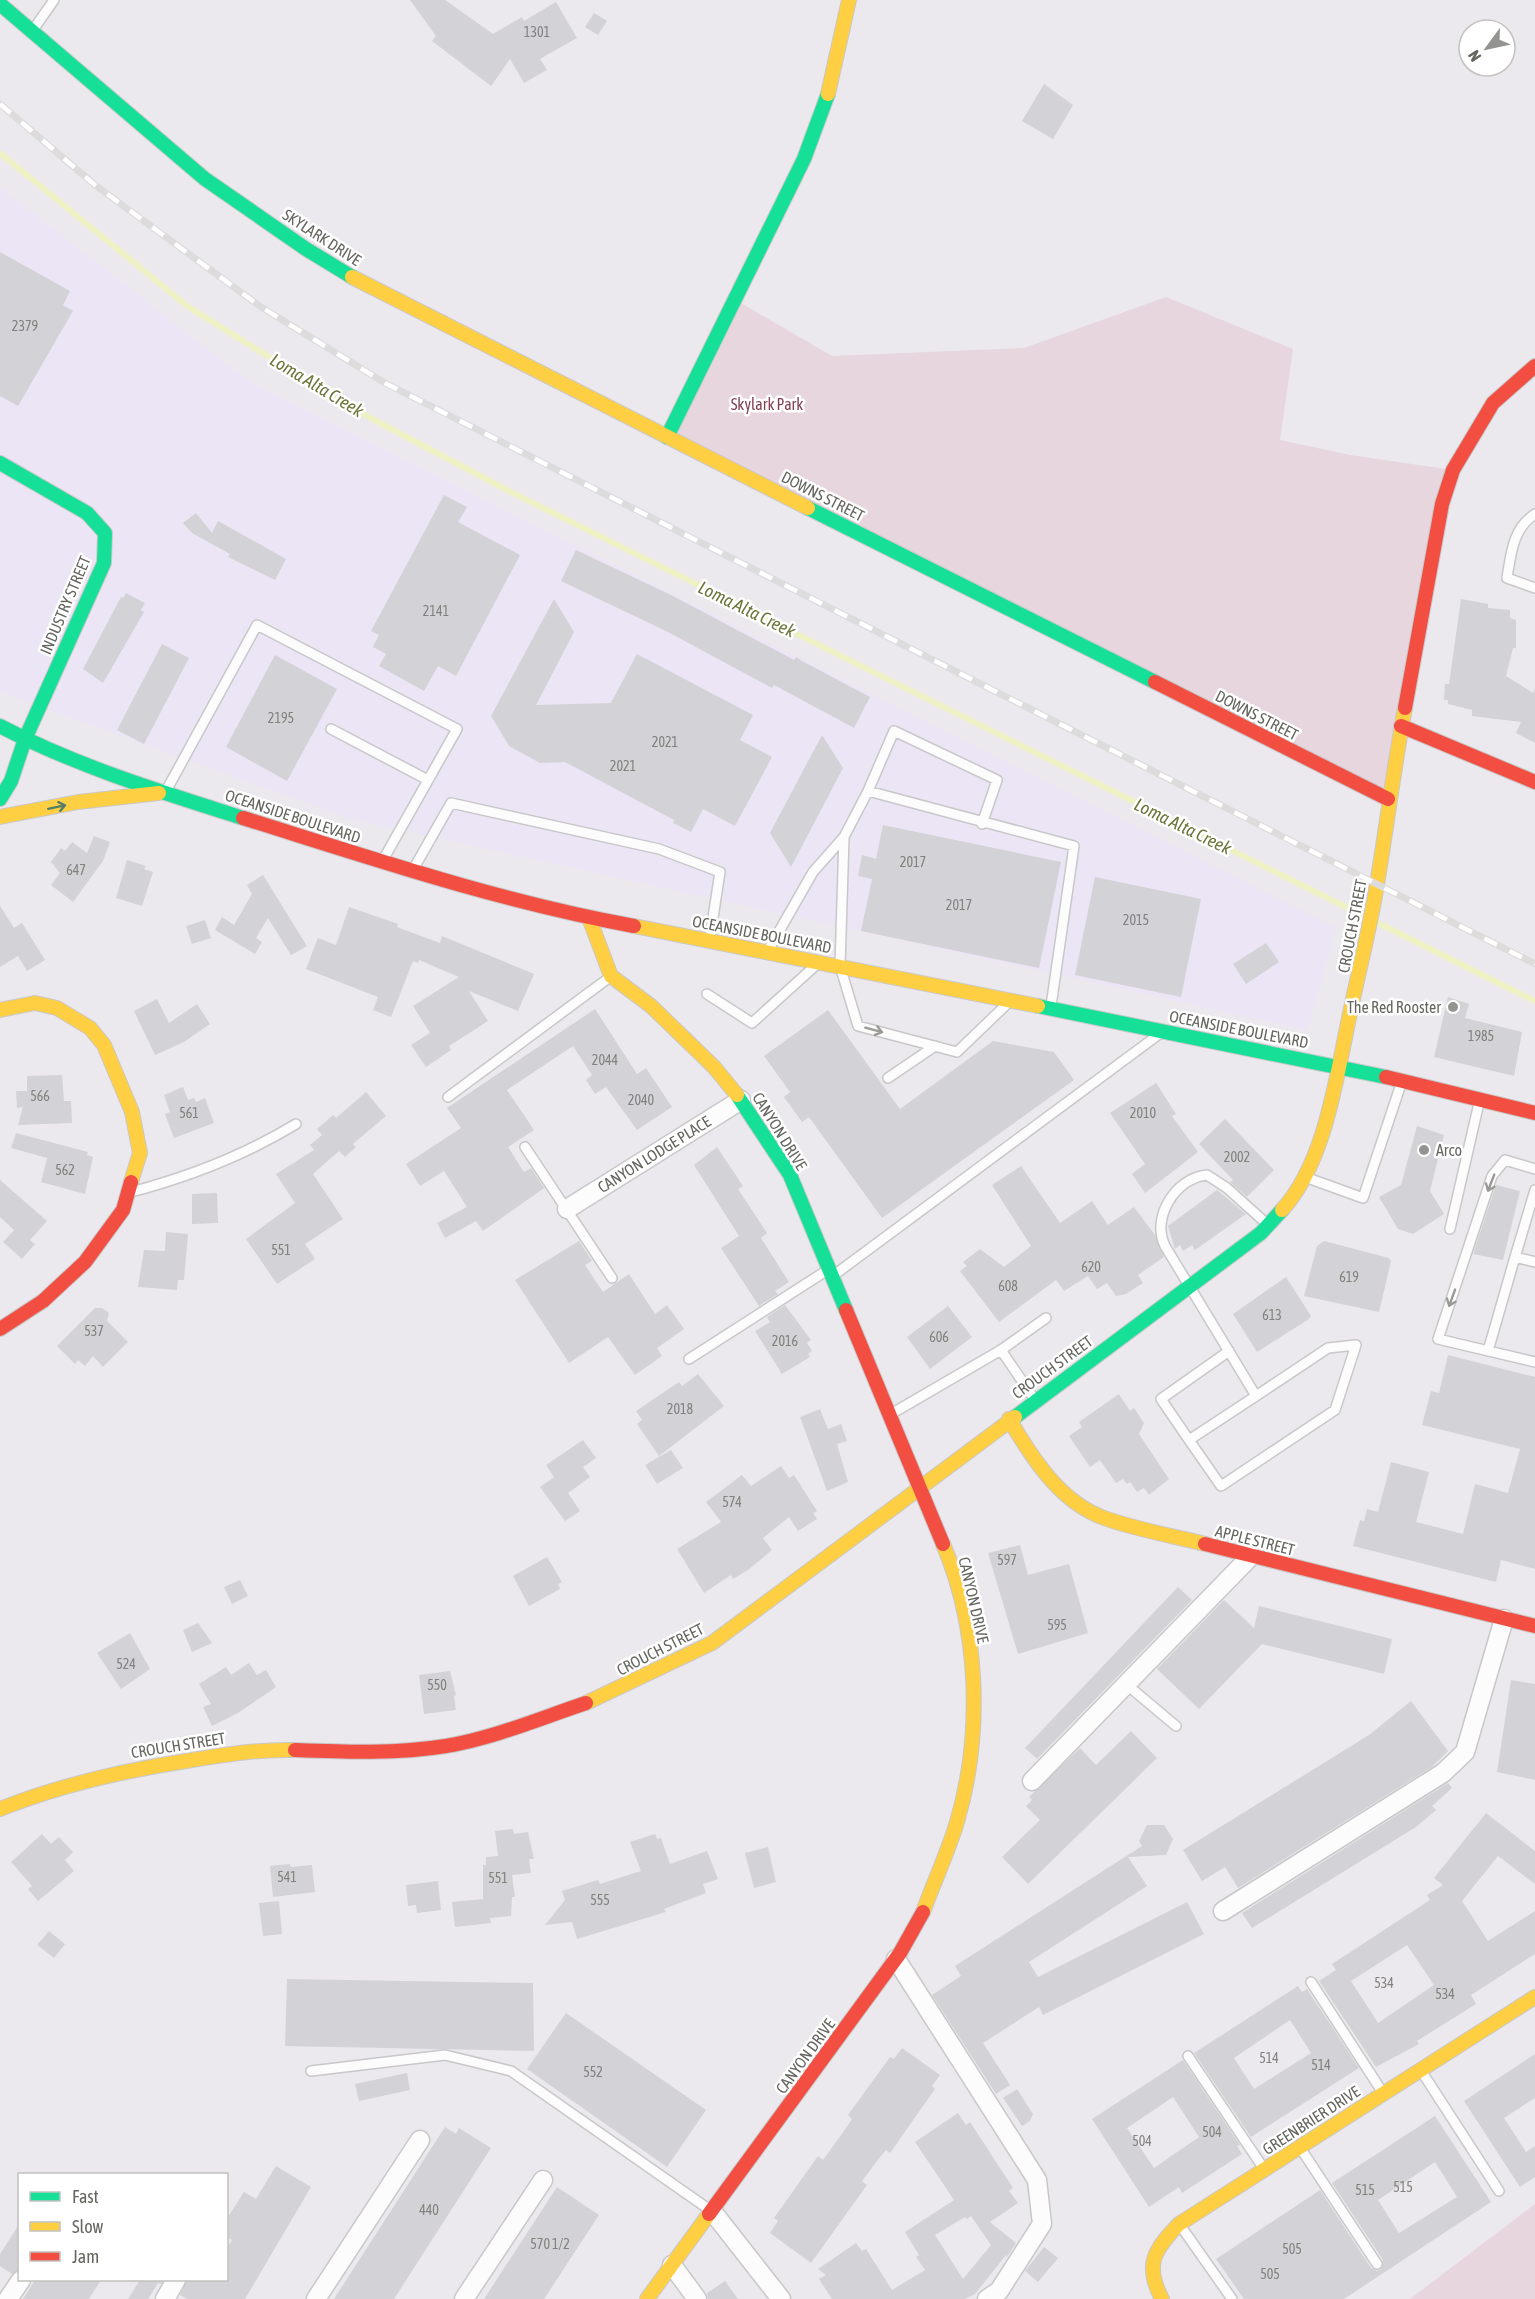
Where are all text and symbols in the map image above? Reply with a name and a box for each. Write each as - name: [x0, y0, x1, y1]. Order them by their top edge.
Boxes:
- north arrow: [1457, 18, 1517, 78]
- house number: 1301: [524, 24, 550, 40]
- text: N: [1464, 47, 1485, 65]
- street label: SKYLARK DRIVE: [280, 205, 365, 269]
- house number: 2379: [12, 318, 38, 334]
- water label: Loma Alta Creek: [266, 349, 369, 422]
- park label: Skylark Park: [731, 395, 803, 414]
- street label: DOWNS STREET: [779, 467, 867, 525]
- street label: INDUSTRY STREET: [36, 553, 94, 657]
- water label: Loma Alta Creek: [695, 576, 800, 642]
- house number: 2141: [423, 603, 449, 619]
- street label: DOWNS STREET: [1213, 686, 1301, 744]
- house number: 2195: [268, 710, 294, 726]
- house number: 2021: [652, 734, 678, 750]
- house number: 2021: [610, 758, 636, 774]
- street label: OCEANSIDE BOULEVARD: [223, 786, 363, 846]
- water label: Loma Alta Creek: [1131, 793, 1236, 859]
- one-way arrow: [48, 800, 67, 812]
- house number: 2017: [900, 854, 926, 870]
- house number: 647: [66, 862, 86, 878]
- street label: CROUCH STREET: [1334, 878, 1370, 974]
- house number: 2017: [946, 897, 972, 913]
- street label: OCEANSIDE BOULEVARD: [691, 912, 833, 956]
- house number: 2015: [1123, 912, 1149, 928]
- place label: The Red Rooster: [1347, 998, 1441, 1016]
- marker: The Red Rooster: [1446, 1000, 1460, 1014]
- street label: OCEANSIDE BOULEVARD: [1168, 1007, 1310, 1051]
- one-way arrow: [864, 1025, 883, 1037]
- house number: 1985: [1468, 1028, 1494, 1044]
- house number: 2044: [592, 1052, 619, 1068]
- house number: 566: [30, 1088, 50, 1104]
- street label: CANYON DRIVE: [749, 1089, 811, 1173]
- house number: 2040: [628, 1092, 655, 1108]
- house number: 561: [179, 1105, 199, 1121]
- house number: 2010: [1130, 1105, 1157, 1121]
- street label: CANYON LODGE PLACE: [594, 1112, 714, 1196]
- place label: Arco: [1436, 1141, 1462, 1159]
- marker: Arco: [1417, 1143, 1431, 1157]
- house number: 2002: [1224, 1149, 1250, 1165]
- house number: 562: [55, 1162, 75, 1178]
- one-way arrow: [1484, 1173, 1495, 1192]
- house number: 551: [271, 1242, 291, 1258]
- house number: 620: [1081, 1259, 1101, 1275]
- house number: 619: [1339, 1269, 1359, 1285]
- house number: 608: [998, 1278, 1018, 1294]
- one-way arrow: [1446, 1288, 1457, 1307]
- house number: 613: [1262, 1307, 1282, 1323]
- house number: 537: [84, 1323, 104, 1339]
- house number: 606: [929, 1329, 949, 1345]
- street label: CROUCH STREET: [1008, 1332, 1096, 1402]
- house number: 2016: [772, 1333, 799, 1349]
- house number: 2018: [667, 1401, 694, 1417]
- house number: 574: [722, 1494, 742, 1510]
- street label: APPLE STREET: [1213, 1521, 1297, 1559]
- house number: 597: [997, 1552, 1017, 1568]
- street label: CANYON DRIVE: [955, 1555, 993, 1645]
- house number: 595: [1047, 1617, 1067, 1633]
- street label: CROUCH STREET: [614, 1619, 706, 1679]
- house number: 524: [116, 1656, 136, 1672]
- house number: 550: [427, 1677, 447, 1693]
- street label: CROUCH STREET: [130, 1729, 226, 1761]
- house number: 541: [277, 1869, 297, 1885]
- house number: 551: [488, 1870, 508, 1886]
- house number: 555: [590, 1892, 610, 1908]
- house number: 534: [1374, 1975, 1394, 1991]
- house number: 534: [1435, 1986, 1455, 2002]
- street label: CANYON DRIVE: [772, 2015, 838, 2097]
- house number: 514: [1259, 2050, 1279, 2066]
- house number: 514: [1311, 2057, 1331, 2073]
- house number: 552: [583, 2064, 603, 2080]
- street label: GREENBRIER DRIVE: [1259, 2082, 1363, 2158]
- house number: 504: [1202, 2124, 1222, 2140]
- house number: 504: [1132, 2133, 1152, 2149]
- legend: [18, 2173, 228, 2281]
- house number: 515: [1393, 2179, 1413, 2195]
- house number: 515: [1355, 2182, 1375, 2198]
- text: Fast: [72, 2186, 99, 2207]
- house number: 440: [419, 2202, 439, 2218]
- text: Slow: [72, 2216, 103, 2237]
- house number: 570 1/2: [530, 2236, 570, 2252]
- house number: 505: [1282, 2241, 1302, 2257]
- text: Jam: [72, 2246, 99, 2267]
- house number: 505: [1260, 2266, 1280, 2282]

